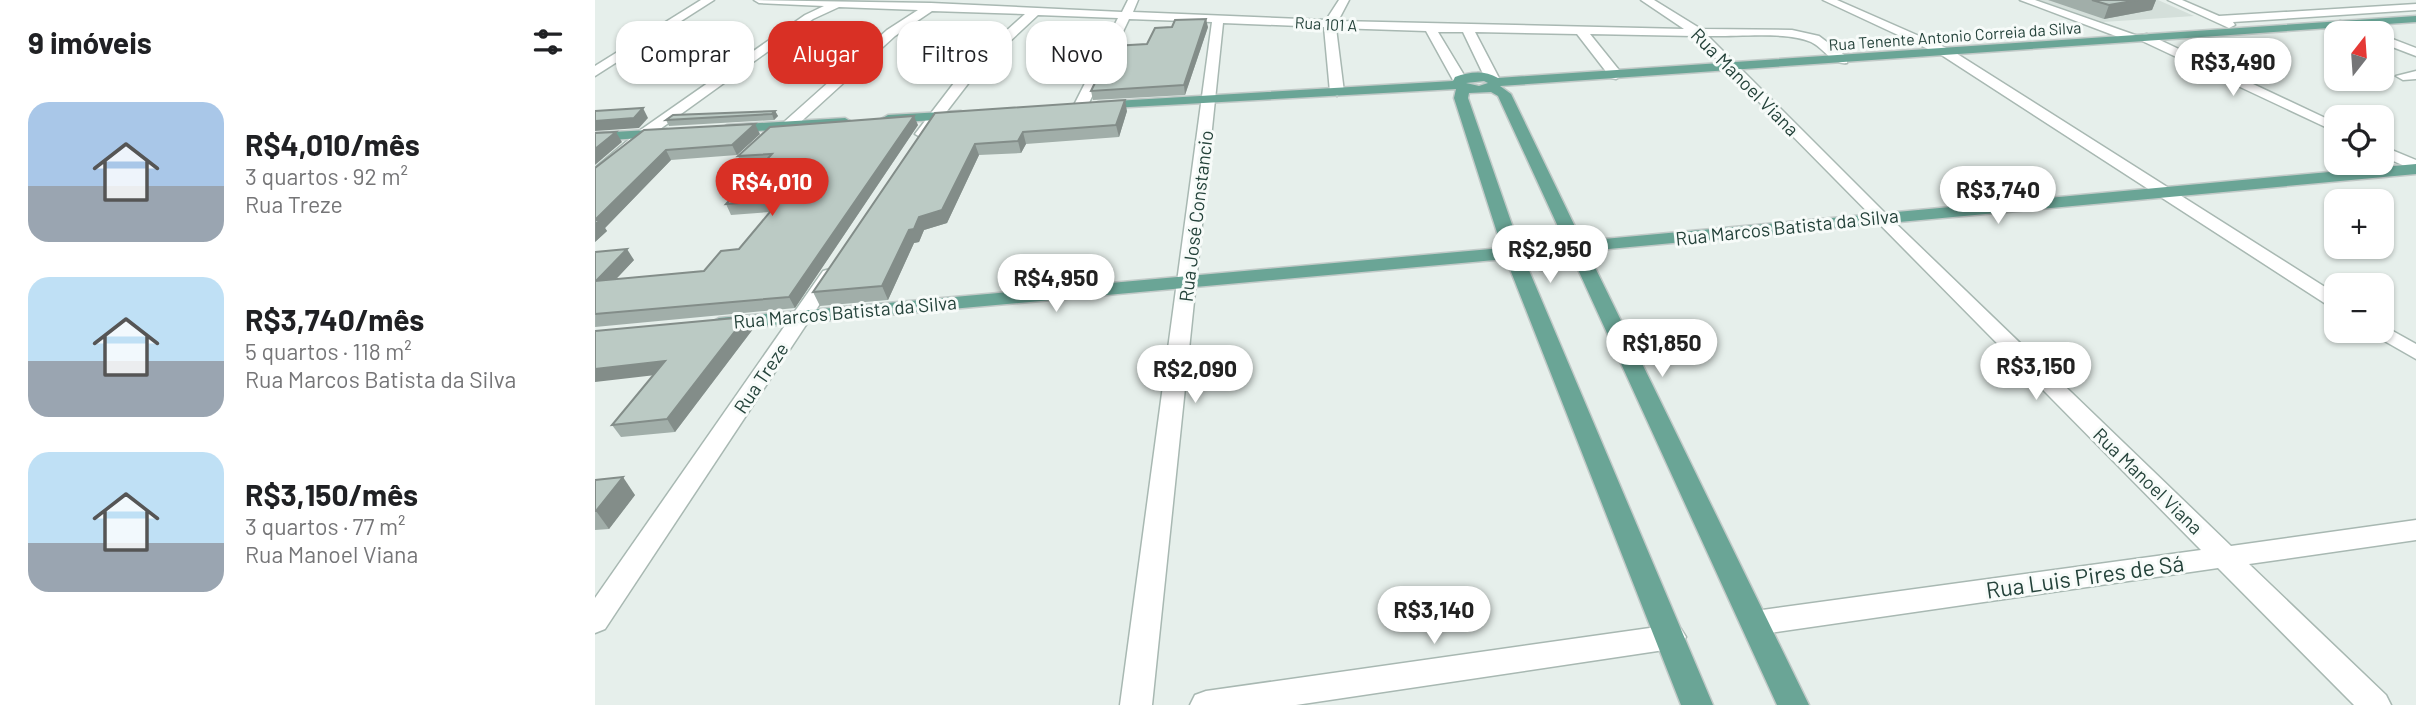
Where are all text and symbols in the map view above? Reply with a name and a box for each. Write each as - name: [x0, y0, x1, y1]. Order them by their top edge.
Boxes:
- street label: Rua 101 A: [1294, 12, 1358, 35]
- street label: Rua Tenente Antonio Correia da Silva: [1828, 17, 2082, 54]
- chip: Comprar: [616, 21, 754, 84]
- chip: Alugar: [768, 21, 883, 84]
- chip: Filtros: [897, 21, 1012, 84]
- chip: Novo: [1026, 21, 1127, 84]
- north arrow: [2324, 21, 2394, 91]
- map controls: [2324, 21, 2394, 343]
- icon: filters: [529, 23, 567, 61]
- street label: Rua Manoel Viana: [1687, 23, 1804, 140]
- text: 9 imóveis: [28, 24, 152, 60]
- pin: R$3,490: [2168, 38, 2298, 98]
- text: R$3,490: [2190, 47, 2276, 75]
- button: locate: [2324, 105, 2394, 175]
- text: R$4,010/mês: [245, 126, 420, 162]
- street label: Rua José Constancio: [1174, 129, 1217, 303]
- icon: home: [84, 130, 168, 214]
- pin: R$4,010: [707, 158, 837, 218]
- text: 3 quartos · 92 m²: [245, 162, 408, 190]
- pin: R$3,740: [1933, 166, 2063, 226]
- text: R$4,010: [732, 167, 812, 195]
- text: R$3,740: [1956, 175, 2040, 203]
- button: +: [2324, 189, 2394, 259]
- text: Rua Treze: [245, 190, 343, 218]
- street label: Rua Marcos Batista da Silva: [1674, 203, 1900, 250]
- pin: R$2,950: [1485, 226, 1615, 285]
- text: R$2,950: [1508, 234, 1592, 262]
- pin: R$4,950: [991, 254, 1121, 314]
- text: R$4,950: [1013, 263, 1099, 291]
- button: −: [2324, 273, 2394, 343]
- street label: Rua Marcos Batista da Silva: [732, 290, 958, 333]
- text: R$3,740/mês: [245, 301, 424, 337]
- icon: home: [84, 305, 168, 389]
- pin: R$1,850: [1597, 320, 1727, 379]
- text: R$1,850: [1622, 328, 1702, 356]
- text: 5 quartos · 118 m²: [245, 337, 412, 365]
- street label: Rua Treze: [729, 338, 793, 418]
- pin: R$3,150: [1971, 342, 2101, 402]
- pin: R$2,090: [1130, 346, 1260, 405]
- text: R$3,150: [1996, 351, 2076, 379]
- text: R$2,090: [1153, 354, 1237, 382]
- text: Rua Marcos Batista da Silva: [245, 365, 516, 393]
- street label: Rua Manoel Viana: [2089, 423, 2208, 539]
- text: R$3,150/mês: [245, 476, 418, 512]
- icon: home: [84, 480, 168, 564]
- text: 3 quartos · 77 m²: [245, 512, 405, 540]
- text: Rua Manoel Viana: [245, 540, 418, 568]
- street label: Rua Luis Pires de Sá: [1984, 548, 2186, 604]
- pin: R$3,140: [1369, 586, 1499, 646]
- text: R$3,140: [1394, 595, 1474, 623]

